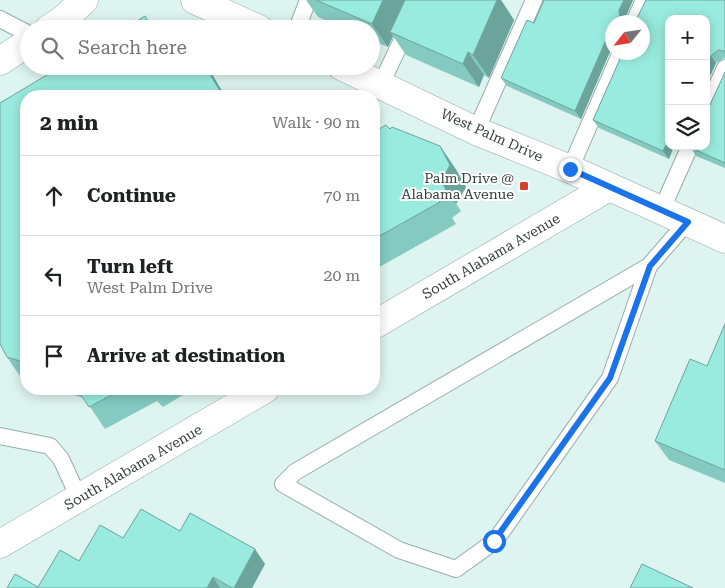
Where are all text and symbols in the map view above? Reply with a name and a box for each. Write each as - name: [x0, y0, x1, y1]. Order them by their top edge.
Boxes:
- north arrow: [605, 15, 650, 60]
- map controls: [665, 15, 710, 150]
- button: +: [665, 15, 710, 60]
- search box: [20, 20, 380, 75]
- icon: search: [38, 34, 66, 62]
- text: Search here: [78, 36, 187, 59]
- button: −: [665, 60, 710, 105]
- street label: West Palm Drive: [438, 105, 546, 165]
- button: layers: [665, 105, 710, 150]
- text: 2 min: [40, 111, 98, 135]
- text: Walk · 90 m: [272, 113, 360, 132]
- route end: [559, 158, 582, 181]
- place label: Palm Drive @ Alabama Avenue: [402, 170, 514, 202]
- marker: Palm Drive @ Alabama Avenue: [518, 180, 530, 192]
- icon: ahead: [40, 182, 68, 210]
- text: Continue: [87, 184, 176, 207]
- text: 70 m: [323, 186, 360, 205]
- street label: South Alabama Avenue: [419, 210, 563, 302]
- text: Turn left: [87, 255, 173, 278]
- icon: left: [40, 262, 68, 290]
- text: 20 m: [323, 266, 360, 285]
- text: West Palm Drive: [87, 278, 213, 297]
- icon: arrive: [40, 342, 68, 370]
- text: Arrive at destination: [87, 344, 285, 367]
- street label: South Alabama Avenue: [61, 421, 205, 513]
- route start: [483, 530, 506, 553]

